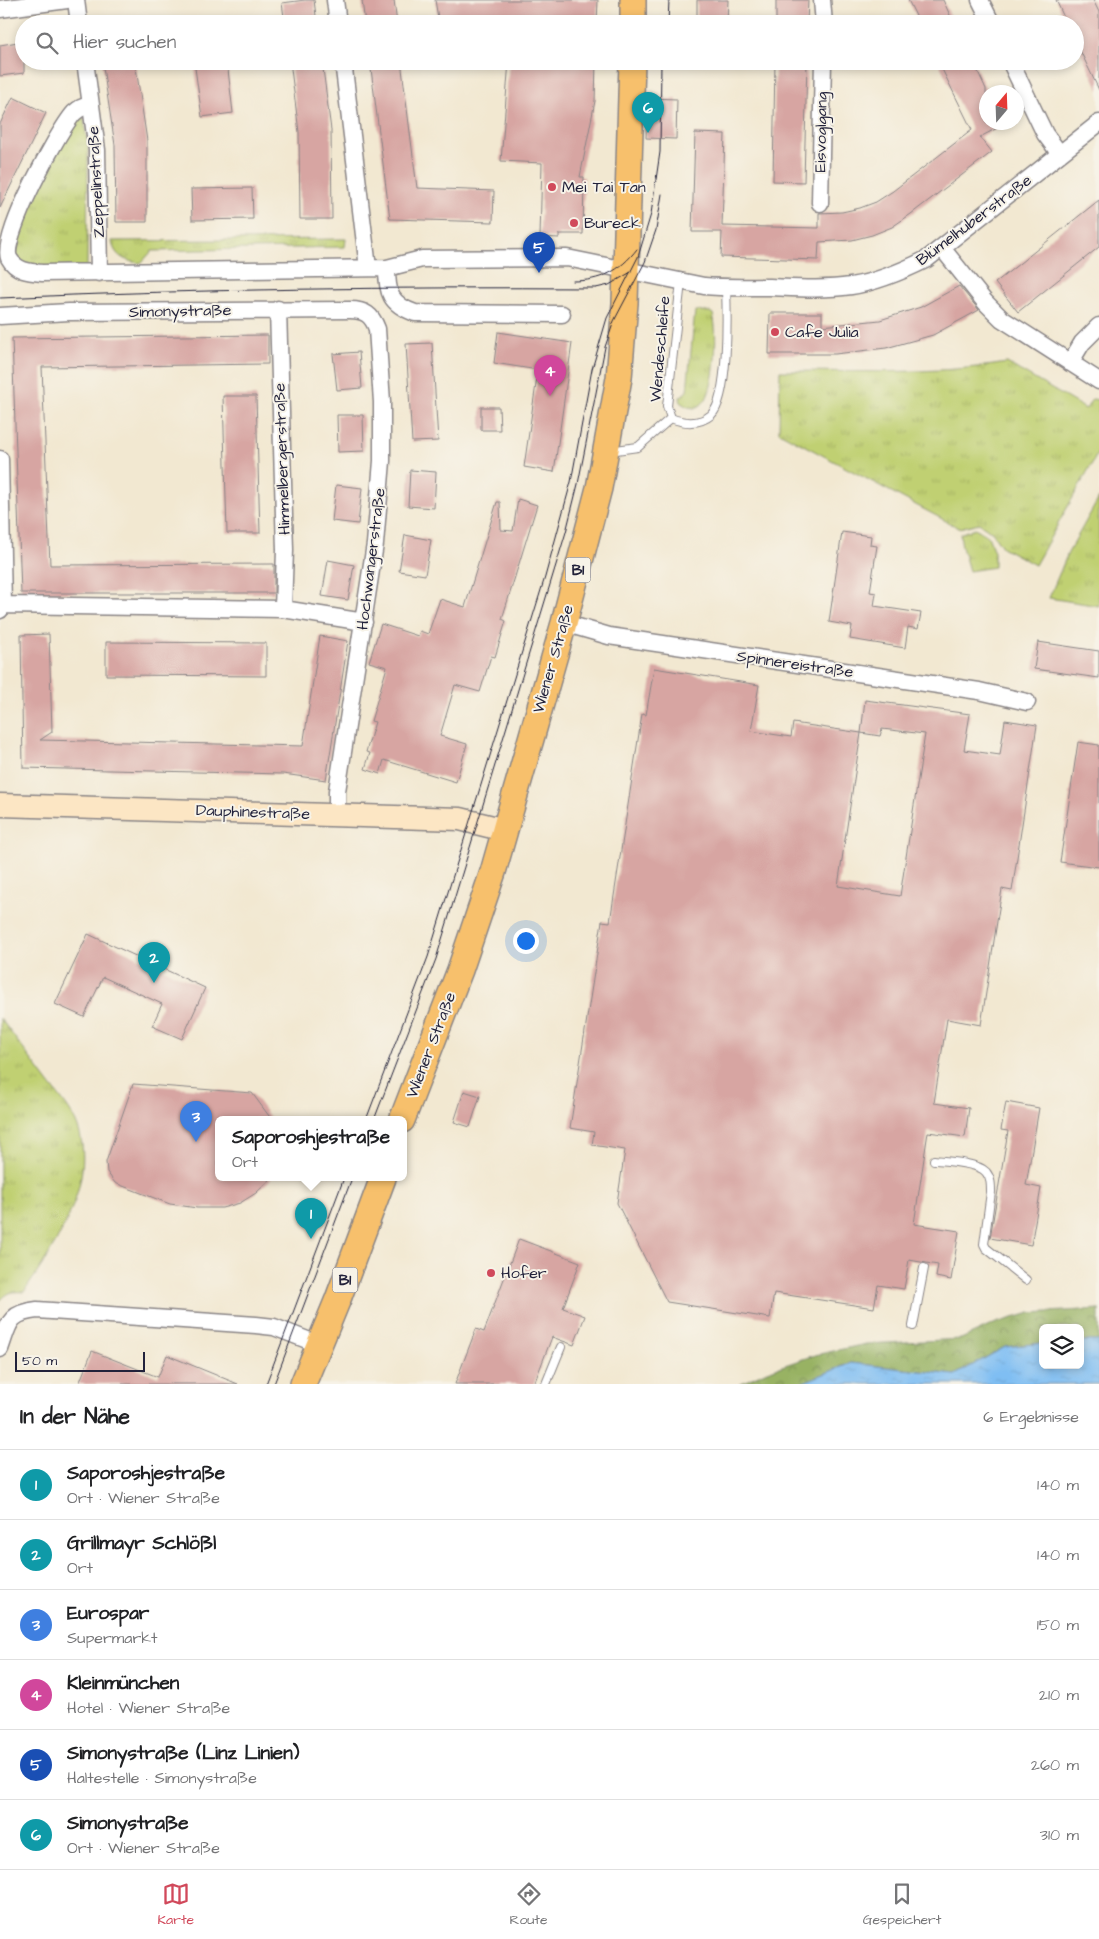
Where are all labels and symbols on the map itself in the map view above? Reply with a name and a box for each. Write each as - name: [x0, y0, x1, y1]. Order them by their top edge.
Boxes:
- north arrow: [979, 85, 1024, 130]
- pin: 6: [632, 92, 664, 133]
- street label: Eisvoglgang: [809, 92, 834, 173]
- street label: Zeppelinstraße: [82, 125, 110, 239]
- street label: Blümelhuberstraße: [912, 169, 1037, 271]
- place label: Mei Tai Tan: [562, 176, 646, 198]
- marker: Mei Tai Tan: [546, 181, 558, 193]
- place label: Bureck: [584, 212, 641, 234]
- marker: Bureck: [568, 217, 580, 229]
- pin: 5: [523, 232, 555, 273]
- street label: Wendeschleife: [644, 295, 676, 403]
- street label: Simonystraße: [129, 299, 232, 324]
- place label: Cafe Julia: [785, 321, 859, 343]
- marker: Cafe Julia: [769, 326, 781, 338]
- pin: 4: [534, 355, 566, 396]
- street label: Himmelbergerstraße: [268, 382, 297, 535]
- street label: Hochwangerstraße: [351, 486, 392, 631]
- road number: B1: [566, 558, 590, 582]
- street label: Wiener Straße: [527, 602, 579, 716]
- street label: Spinnereistraße: [735, 645, 855, 683]
- street label: Dauphinestraße: [196, 799, 311, 825]
- your location: [513, 928, 539, 954]
- pin: 2: [138, 942, 170, 983]
- street label: Wiener Straße: [401, 989, 461, 1101]
- pin: 3: [180, 1101, 212, 1142]
- pin: 1: [295, 1198, 327, 1239]
- place label: Hofer: [501, 1262, 547, 1284]
- marker: Hofer: [485, 1267, 497, 1279]
- road number: B1: [332, 1268, 358, 1292]
- scale bar: [15, 1349, 145, 1372]

